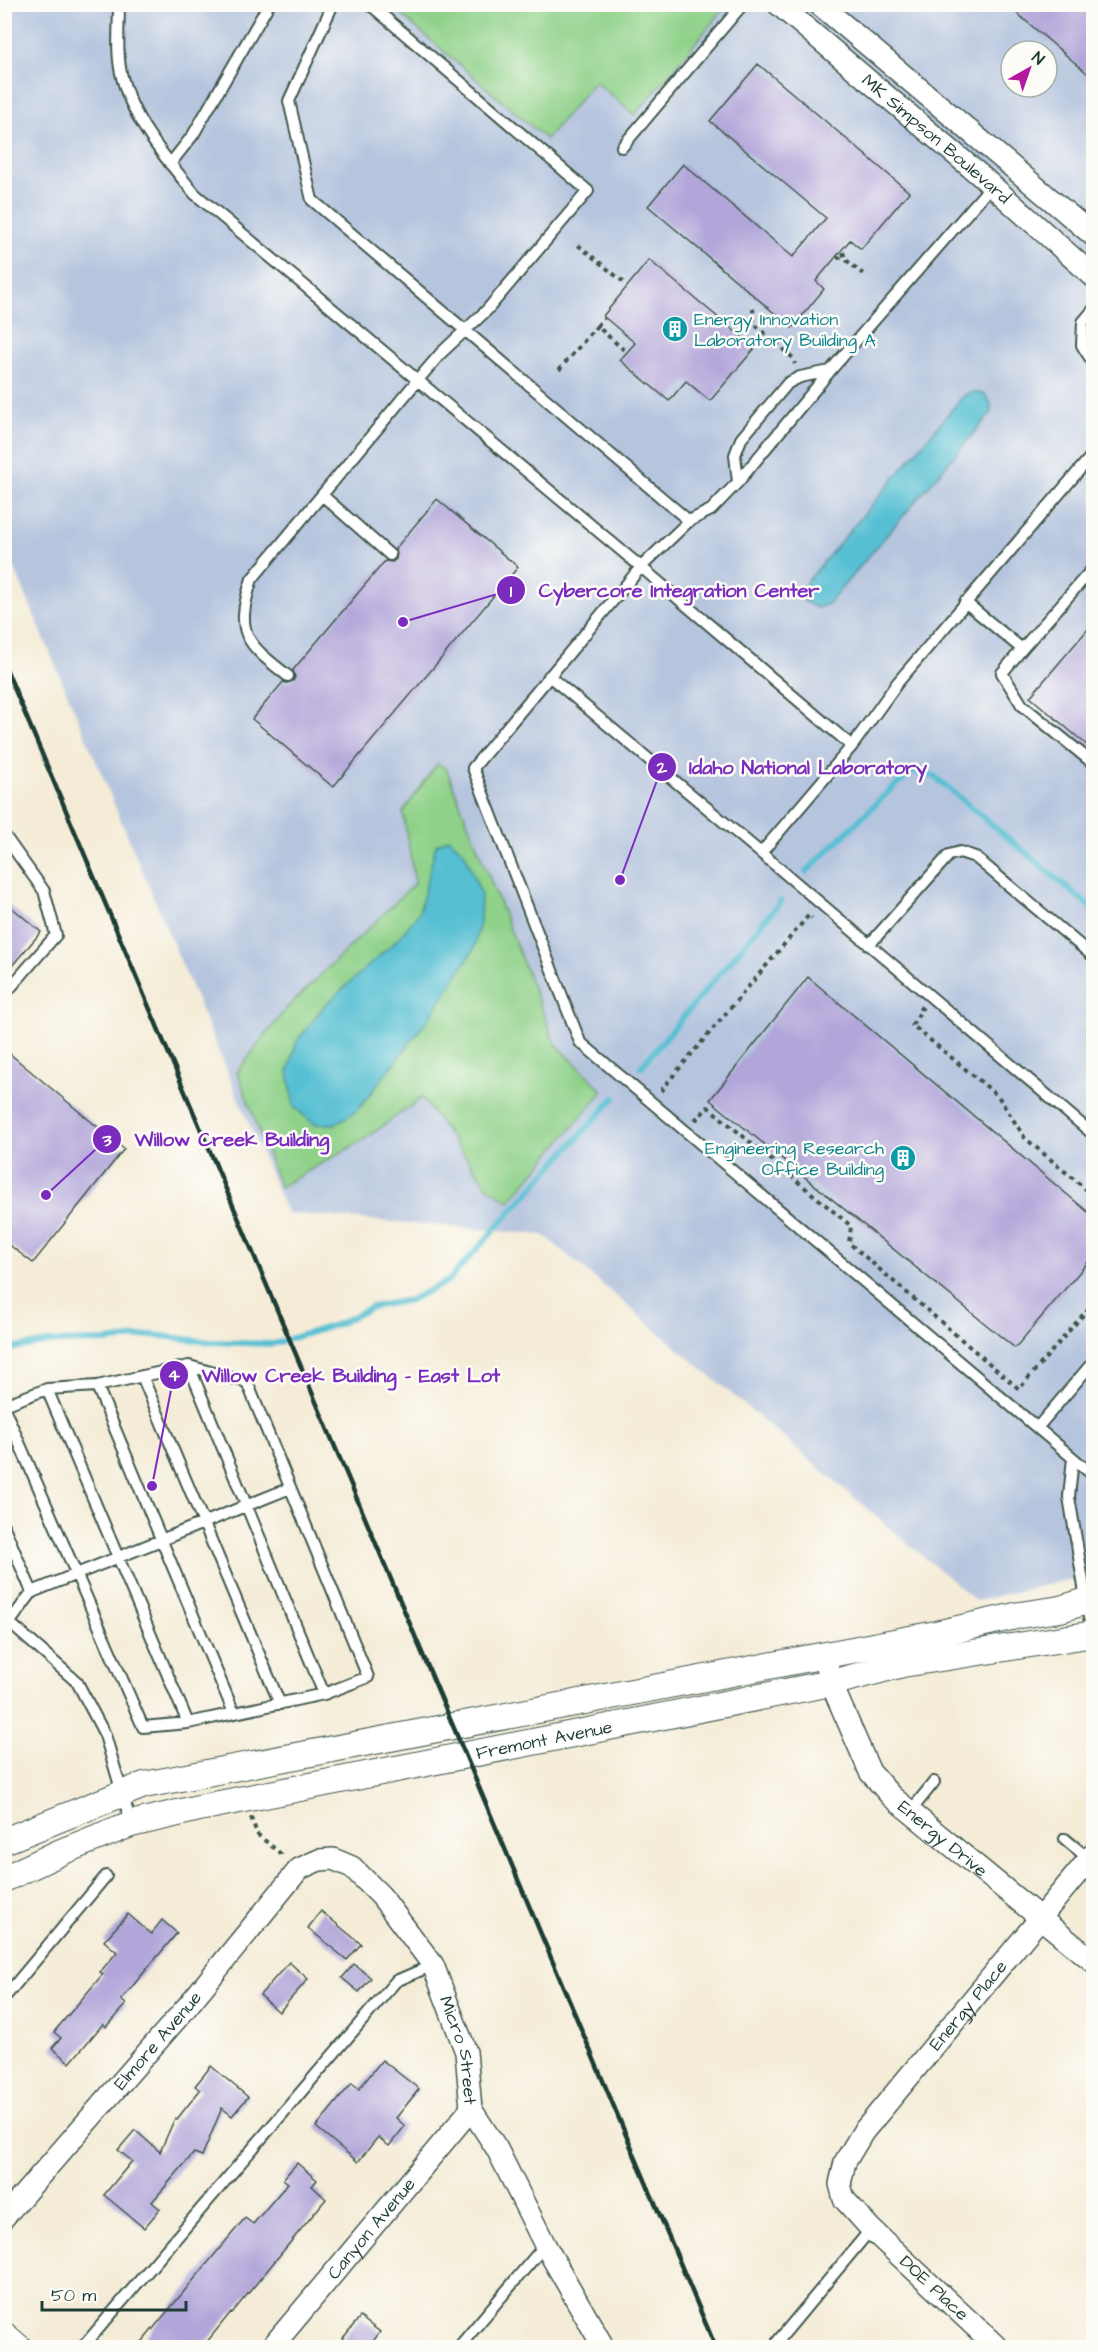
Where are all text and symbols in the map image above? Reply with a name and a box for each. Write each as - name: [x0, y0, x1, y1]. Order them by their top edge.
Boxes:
- north arrow: [999, 39, 1059, 99]
- text: N: [1027, 47, 1049, 70]
- street label: MK Simpson Boulevard: [856, 68, 1017, 210]
- place label: Energy Innovation Laboratory Building A: [694, 307, 876, 354]
- building icon: Energy Innovation Laboratory Building A: [660, 314, 690, 344]
- callout: Cybercore Integration Center: [496, 571, 831, 609]
- text: Cybercore Integration Center: [539, 577, 820, 606]
- text: 1: [510, 579, 513, 604]
- callout: Idaho National Laboratory: [647, 748, 939, 786]
- text: Idaho National Laboratory: [689, 754, 927, 783]
- text: 2: [656, 755, 668, 780]
- callout: Willow Creek Building: [92, 1120, 341, 1158]
- text: Willow Creek Building: [134, 1126, 330, 1155]
- text: 3: [101, 1128, 112, 1153]
- place label: Engineering Research Office Building: [705, 1136, 884, 1183]
- building icon: Engineering Research Office Building: [888, 1143, 918, 1173]
- callout: Willow Creek Building - East Lot: [159, 1356, 512, 1394]
- text: Willow Creek Building - East Lot: [201, 1362, 501, 1391]
- text: 4: [168, 1363, 181, 1388]
- street label: Fremont Avenue: [474, 1714, 615, 1765]
- street label: Energy Drive: [893, 1794, 993, 1883]
- street label: Energy Place: [923, 1955, 1013, 2056]
- street label: Elmore Avenue: [108, 1986, 207, 2095]
- street label: Micro Street: [433, 1992, 483, 2106]
- street label: Canyon Avenue: [321, 2172, 421, 2285]
- street label: DOE Place: [894, 2249, 974, 2327]
- scale bar: [42, 2274, 186, 2312]
- text: 50 m: [51, 2283, 96, 2308]

